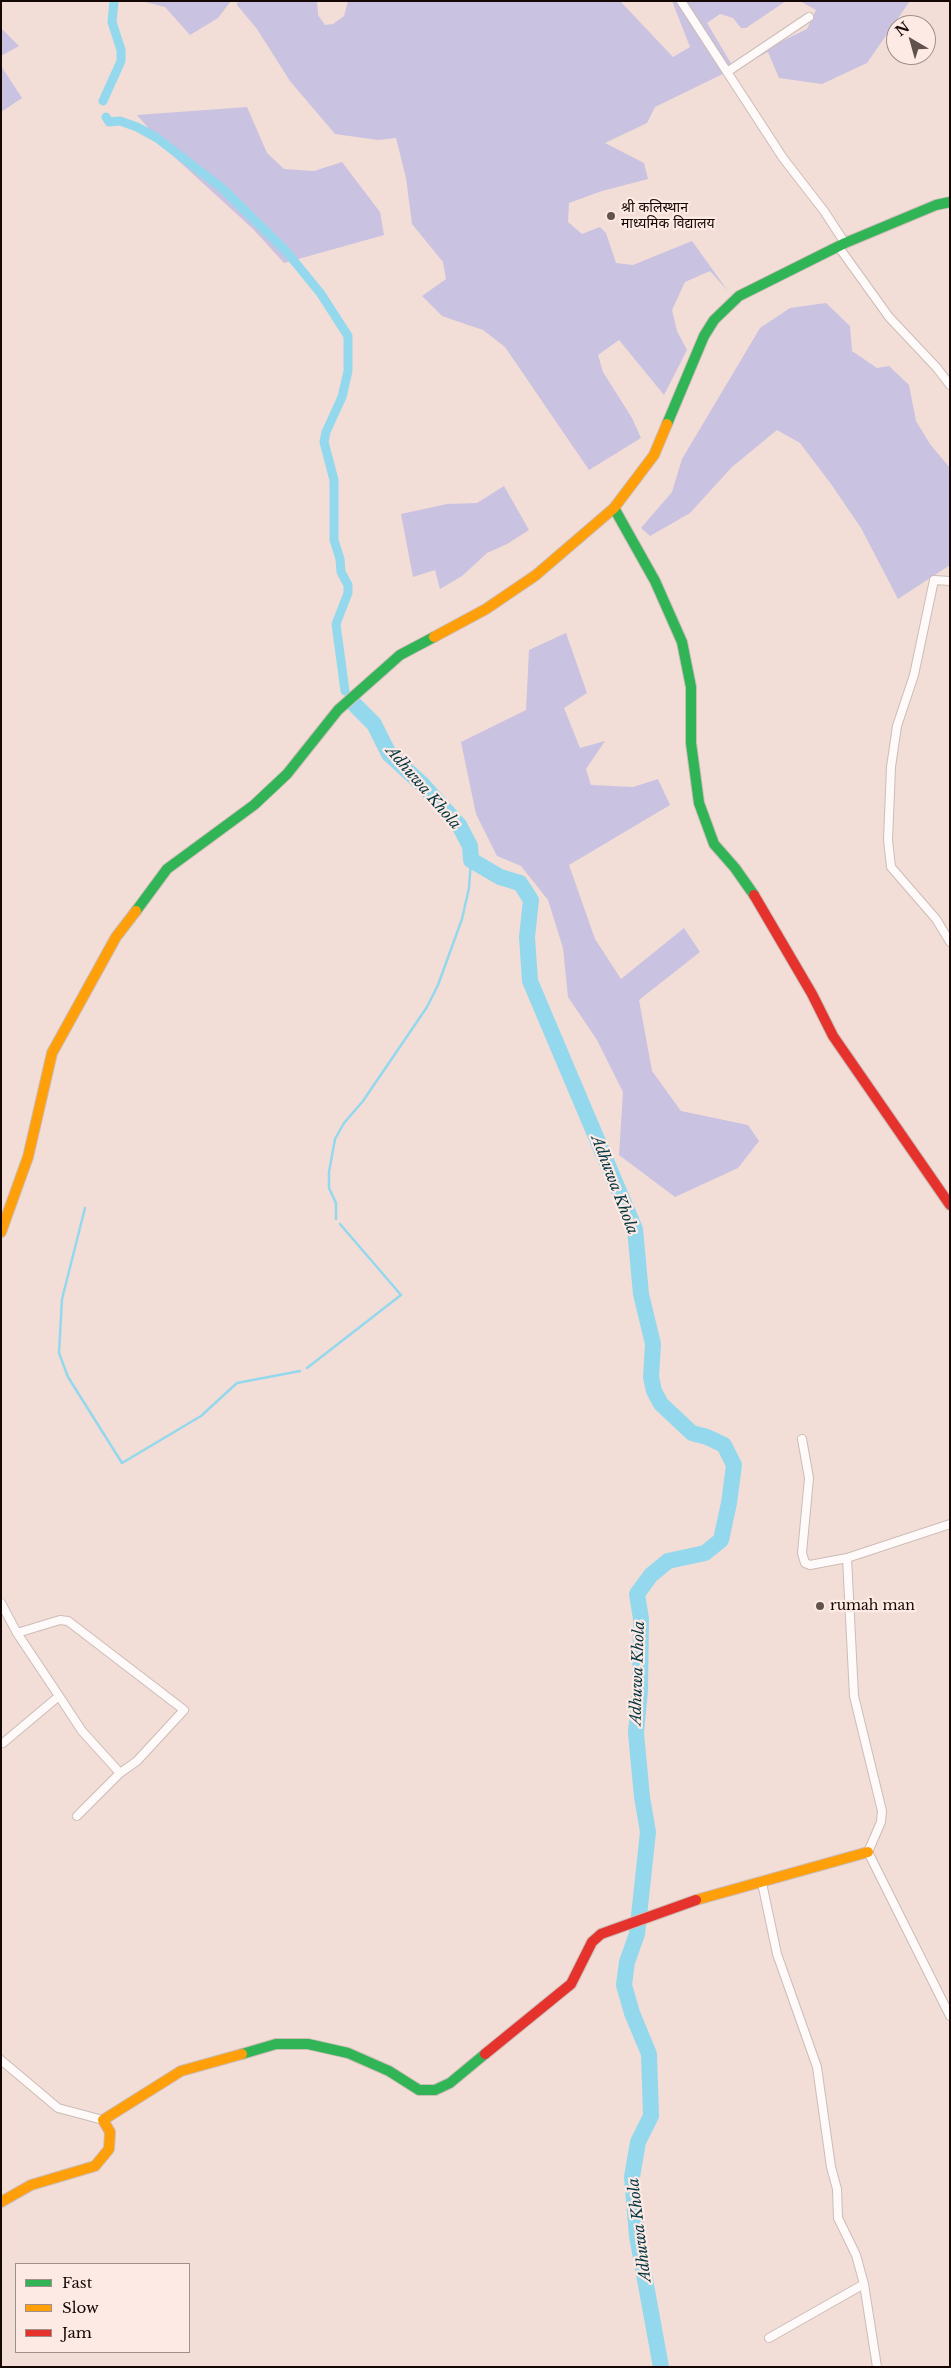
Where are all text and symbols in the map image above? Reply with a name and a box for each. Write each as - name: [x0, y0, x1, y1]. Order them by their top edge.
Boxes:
- north arrow: [886, 15, 936, 65]
- text: N: [892, 18, 913, 40]
- place label: श्री कलिस्थान माध्यमिक विद्यालय: [621, 200, 715, 232]
- marker: श्री कलिस्थान माध्यमिक विद्यालय: [605, 210, 617, 222]
- water label: Adhuwa Khola: [382, 743, 464, 833]
- water label: Adhuwa Khola: [587, 1133, 641, 1237]
- place label: rumah man: [830, 1598, 915, 1614]
- marker: rumah man: [814, 1600, 826, 1612]
- water label: Adhuwa Khola: [627, 1620, 649, 1726]
- water label: Adhuwa Khola: [625, 2177, 655, 2283]
- legend: [15, 2263, 190, 2353]
- text: Fast: [62, 2273, 92, 2292]
- text: Slow: [62, 2298, 99, 2317]
- text: Jam: [62, 2323, 92, 2342]

